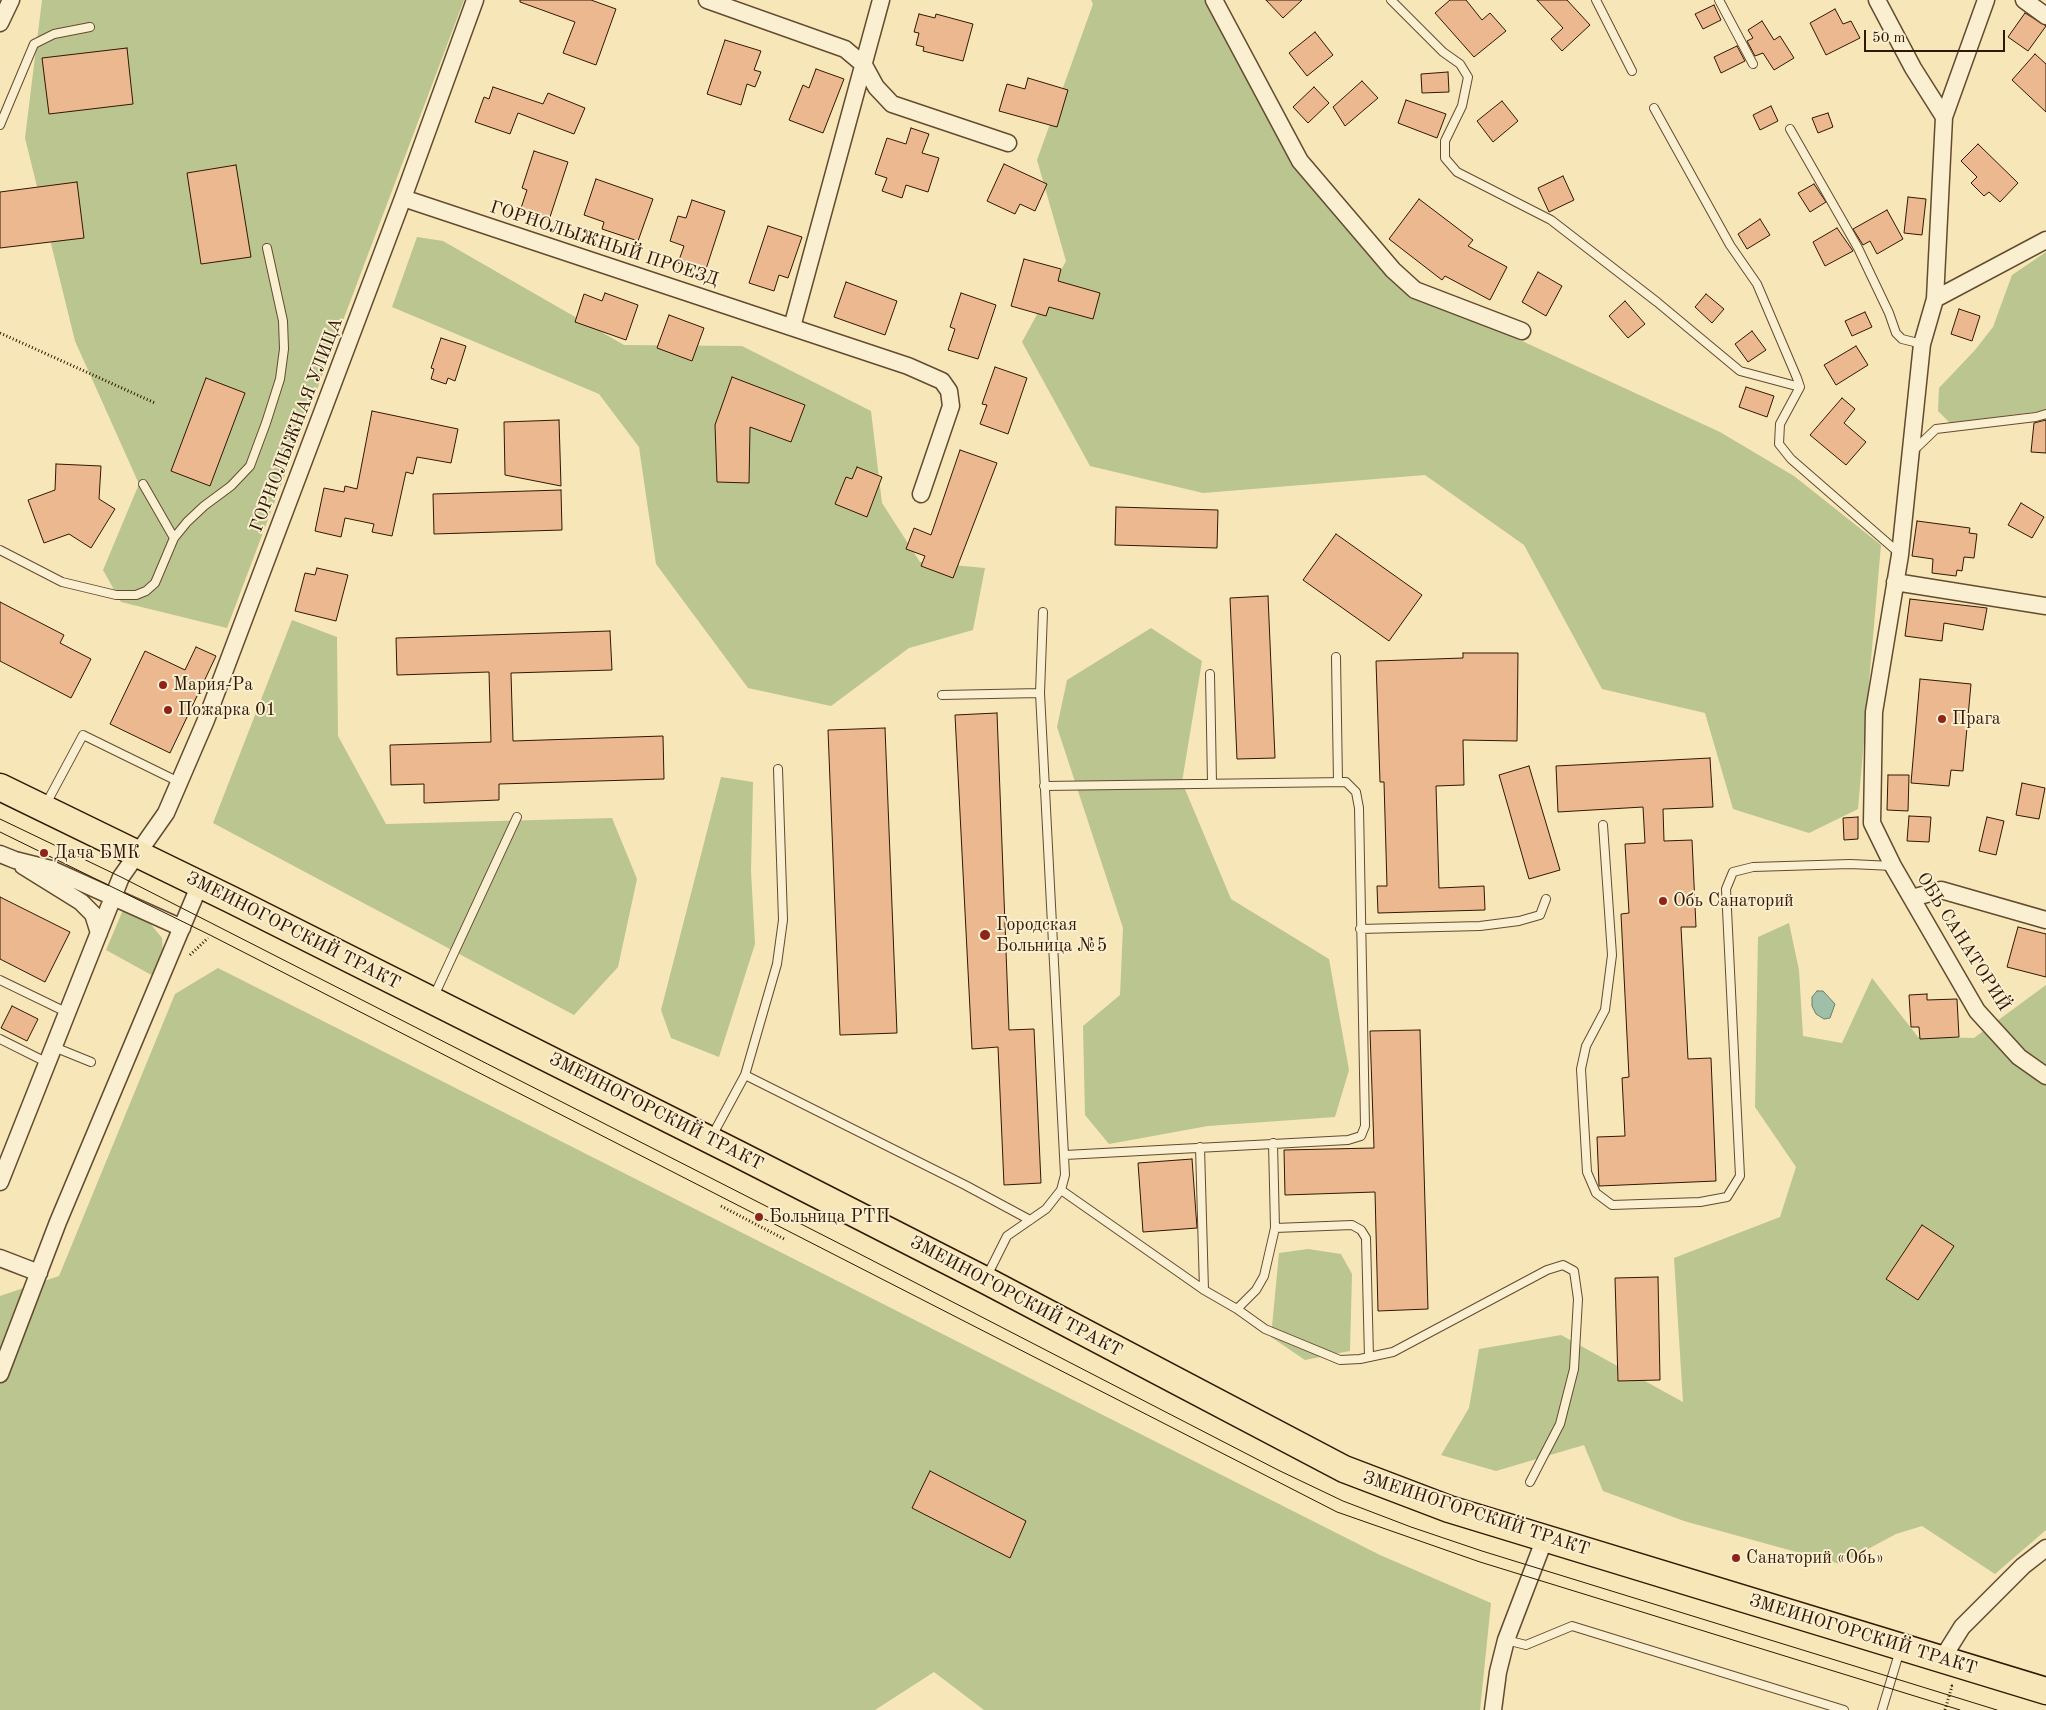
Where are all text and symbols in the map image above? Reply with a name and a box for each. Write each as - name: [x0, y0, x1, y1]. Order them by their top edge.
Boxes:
- scale bar: [1866, 20, 2007, 52]
- text: 50 m: [1872, 31, 1906, 46]
- street label: ГОРНОЛЫЖНЫЙ ПРОЕЗД: [487, 197, 721, 291]
- street label: ГОРНОЛЫЖНАЯ УЛИЦА: [246, 315, 348, 535]
- place label: Мария-Ра: [173, 674, 253, 696]
- marker: Мария-Ра: [157, 679, 169, 691]
- place label: Пожарка 01: [178, 699, 276, 721]
- marker: Пожарка 01: [162, 704, 174, 716]
- place label: Прага: [1952, 708, 2001, 730]
- marker: Прага: [1936, 713, 1948, 725]
- place label: Дача БМК: [54, 842, 140, 864]
- marker: Дача БМК: [38, 847, 50, 859]
- street label: ЗМЕИНОГОРСКИЙ ТРАКТ: [182, 868, 404, 994]
- street label: ОБЬ САНАТОРИЙ: [1912, 869, 2014, 1015]
- place label: Обь Санаторий: [1673, 890, 1794, 912]
- marker: Обь Санаторий: [1657, 895, 1669, 907]
- place label: Городская Больница №5: [996, 914, 1107, 956]
- marker: Городская Больница №5: [978, 928, 992, 942]
- street label: ЗМЕИНОГОРСКИЙ ТРАКТ: [545, 1049, 767, 1175]
- place label: Больница РТП: [769, 1206, 890, 1228]
- marker: Больница РТП: [753, 1211, 765, 1223]
- street label: ЗМЕИНОГОРСКИЙ ТРАКТ: [906, 1232, 1126, 1362]
- street label: ЗМЕИНОГОРСКИЙ ТРАКТ: [1360, 1467, 1592, 1561]
- place label: Санаторий «Обь»: [1746, 1547, 1884, 1569]
- marker: Санаторий «Обь»: [1730, 1552, 1742, 1564]
- street label: ЗМЕИНОГОРСКИЙ ТРАКТ: [1746, 1590, 1980, 1680]

